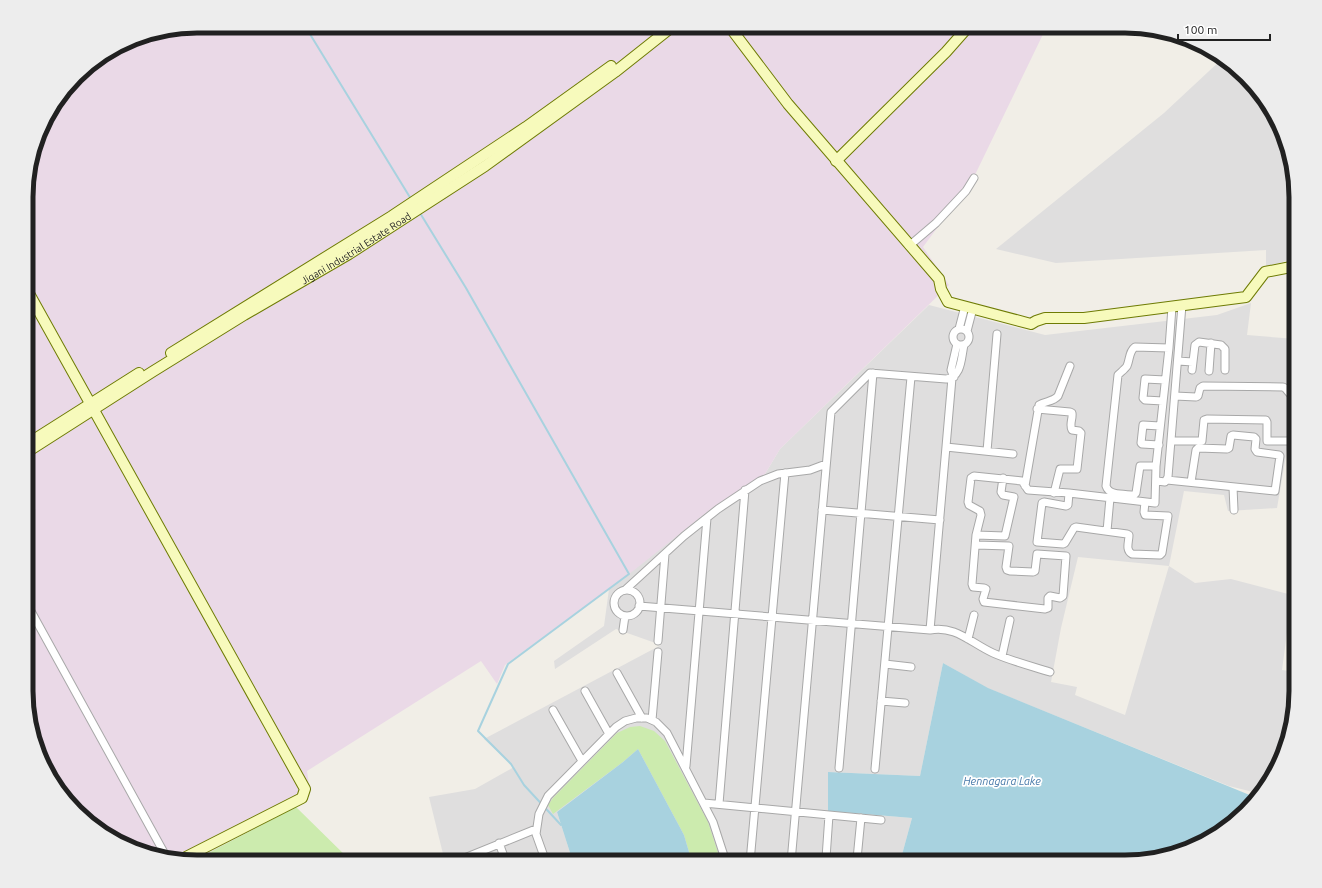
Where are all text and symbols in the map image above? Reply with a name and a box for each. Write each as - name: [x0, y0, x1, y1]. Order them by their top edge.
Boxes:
- scale bar: [1178, 16, 1270, 42]
- text: 100 m: [1184, 23, 1217, 36]
- street label: Jigani Industrial Estate Road: [299, 210, 413, 287]
- water label: Hennagara Lake: [963, 775, 1041, 787]

